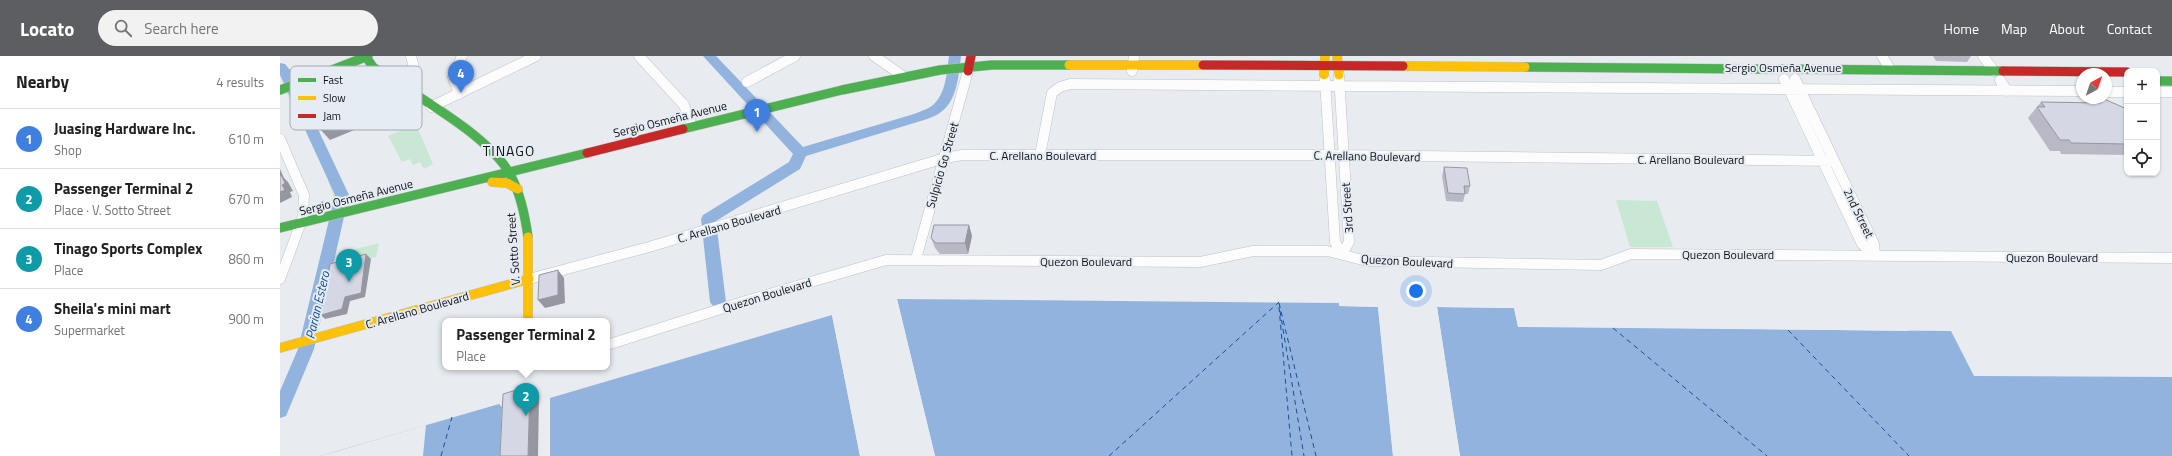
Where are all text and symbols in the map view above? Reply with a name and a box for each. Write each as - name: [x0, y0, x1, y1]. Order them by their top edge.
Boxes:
- search box: [98, 10, 378, 46]
- text: Locato: [20, 14, 74, 43]
- icon: search: [112, 17, 134, 39]
- text: Search here: [144, 17, 219, 40]
- text: Home: [1944, 18, 1979, 39]
- text: Map: [2001, 18, 2027, 39]
- text: About: [2049, 18, 2085, 39]
- text: Contact: [2107, 18, 2152, 39]
- street label: Sergio Osmeña Avenue: [1725, 58, 1841, 77]
- pin: 4: [448, 60, 474, 93]
- legend: [290, 66, 422, 130]
- north arrow: [2076, 68, 2112, 104]
- map controls: [2124, 68, 2160, 176]
- button: +: [2124, 68, 2160, 104]
- text: Nearby: [16, 69, 69, 95]
- text: 4 results: [216, 72, 264, 92]
- text: Fast: [323, 72, 343, 88]
- text: Slow: [323, 90, 346, 106]
- street label: Sergio Osmeña Avenue: [611, 96, 729, 142]
- pin: 1: [744, 99, 770, 132]
- button: −: [2124, 104, 2160, 140]
- text: Jam: [323, 108, 341, 124]
- text: Juasing Hardware Inc.: [54, 117, 196, 140]
- street label: Sulpicio Go Street: [921, 119, 964, 210]
- text: 1: [25, 129, 33, 149]
- text: 610 m: [228, 129, 264, 149]
- text: Shop: [54, 140, 82, 160]
- district label: TINAGO: [483, 140, 535, 161]
- button: locate: [2124, 140, 2160, 176]
- street label: C. Arellano Boulevard: [990, 146, 1096, 165]
- street label: C. Arellano Boulevard: [1313, 146, 1421, 166]
- street label: C. Arellano Boulevard: [1638, 150, 1744, 169]
- street label: Sergio Osmeña Avenue: [297, 174, 415, 220]
- text: Passenger Terminal 2: [54, 177, 193, 200]
- street label: 3rd Street: [1336, 181, 1358, 234]
- street label: 2nd Street: [1839, 185, 1880, 242]
- text: 2: [25, 189, 33, 209]
- text: 670 m: [228, 189, 264, 209]
- text: Place · V. Sotto Street: [54, 200, 171, 220]
- street label: C. Arellano Boulevard: [675, 200, 783, 248]
- street label: V. Sotto Street: [501, 211, 525, 286]
- text: Tinago Sports Complex: [54, 237, 202, 260]
- street label: Quezon Boulevard: [1682, 245, 1774, 264]
- street label: Quezon Boulevard: [2006, 248, 2098, 267]
- text: 3: [25, 249, 33, 269]
- text: 860 m: [228, 249, 264, 269]
- pin: 3: [336, 249, 362, 282]
- street label: Quezon Boulevard: [1361, 249, 1453, 273]
- street label: Quezon Boulevard: [1040, 252, 1132, 271]
- text: Place: [54, 260, 83, 280]
- water label: Parian Estero: [300, 269, 335, 341]
- street label: Quezon Boulevard: [720, 272, 814, 318]
- your location: [1406, 281, 1426, 301]
- street label: C. Arellano Boulevard: [363, 286, 471, 334]
- text: Sheila's mini mart: [54, 297, 171, 320]
- text: 4: [25, 309, 33, 329]
- text: 900 m: [228, 309, 264, 329]
- popup: [442, 318, 610, 370]
- text: Supermarket: [54, 320, 125, 340]
- text: Passenger Terminal 2: [456, 323, 596, 346]
- text: Place: [456, 346, 486, 366]
- pin: 2: [513, 383, 539, 416]

